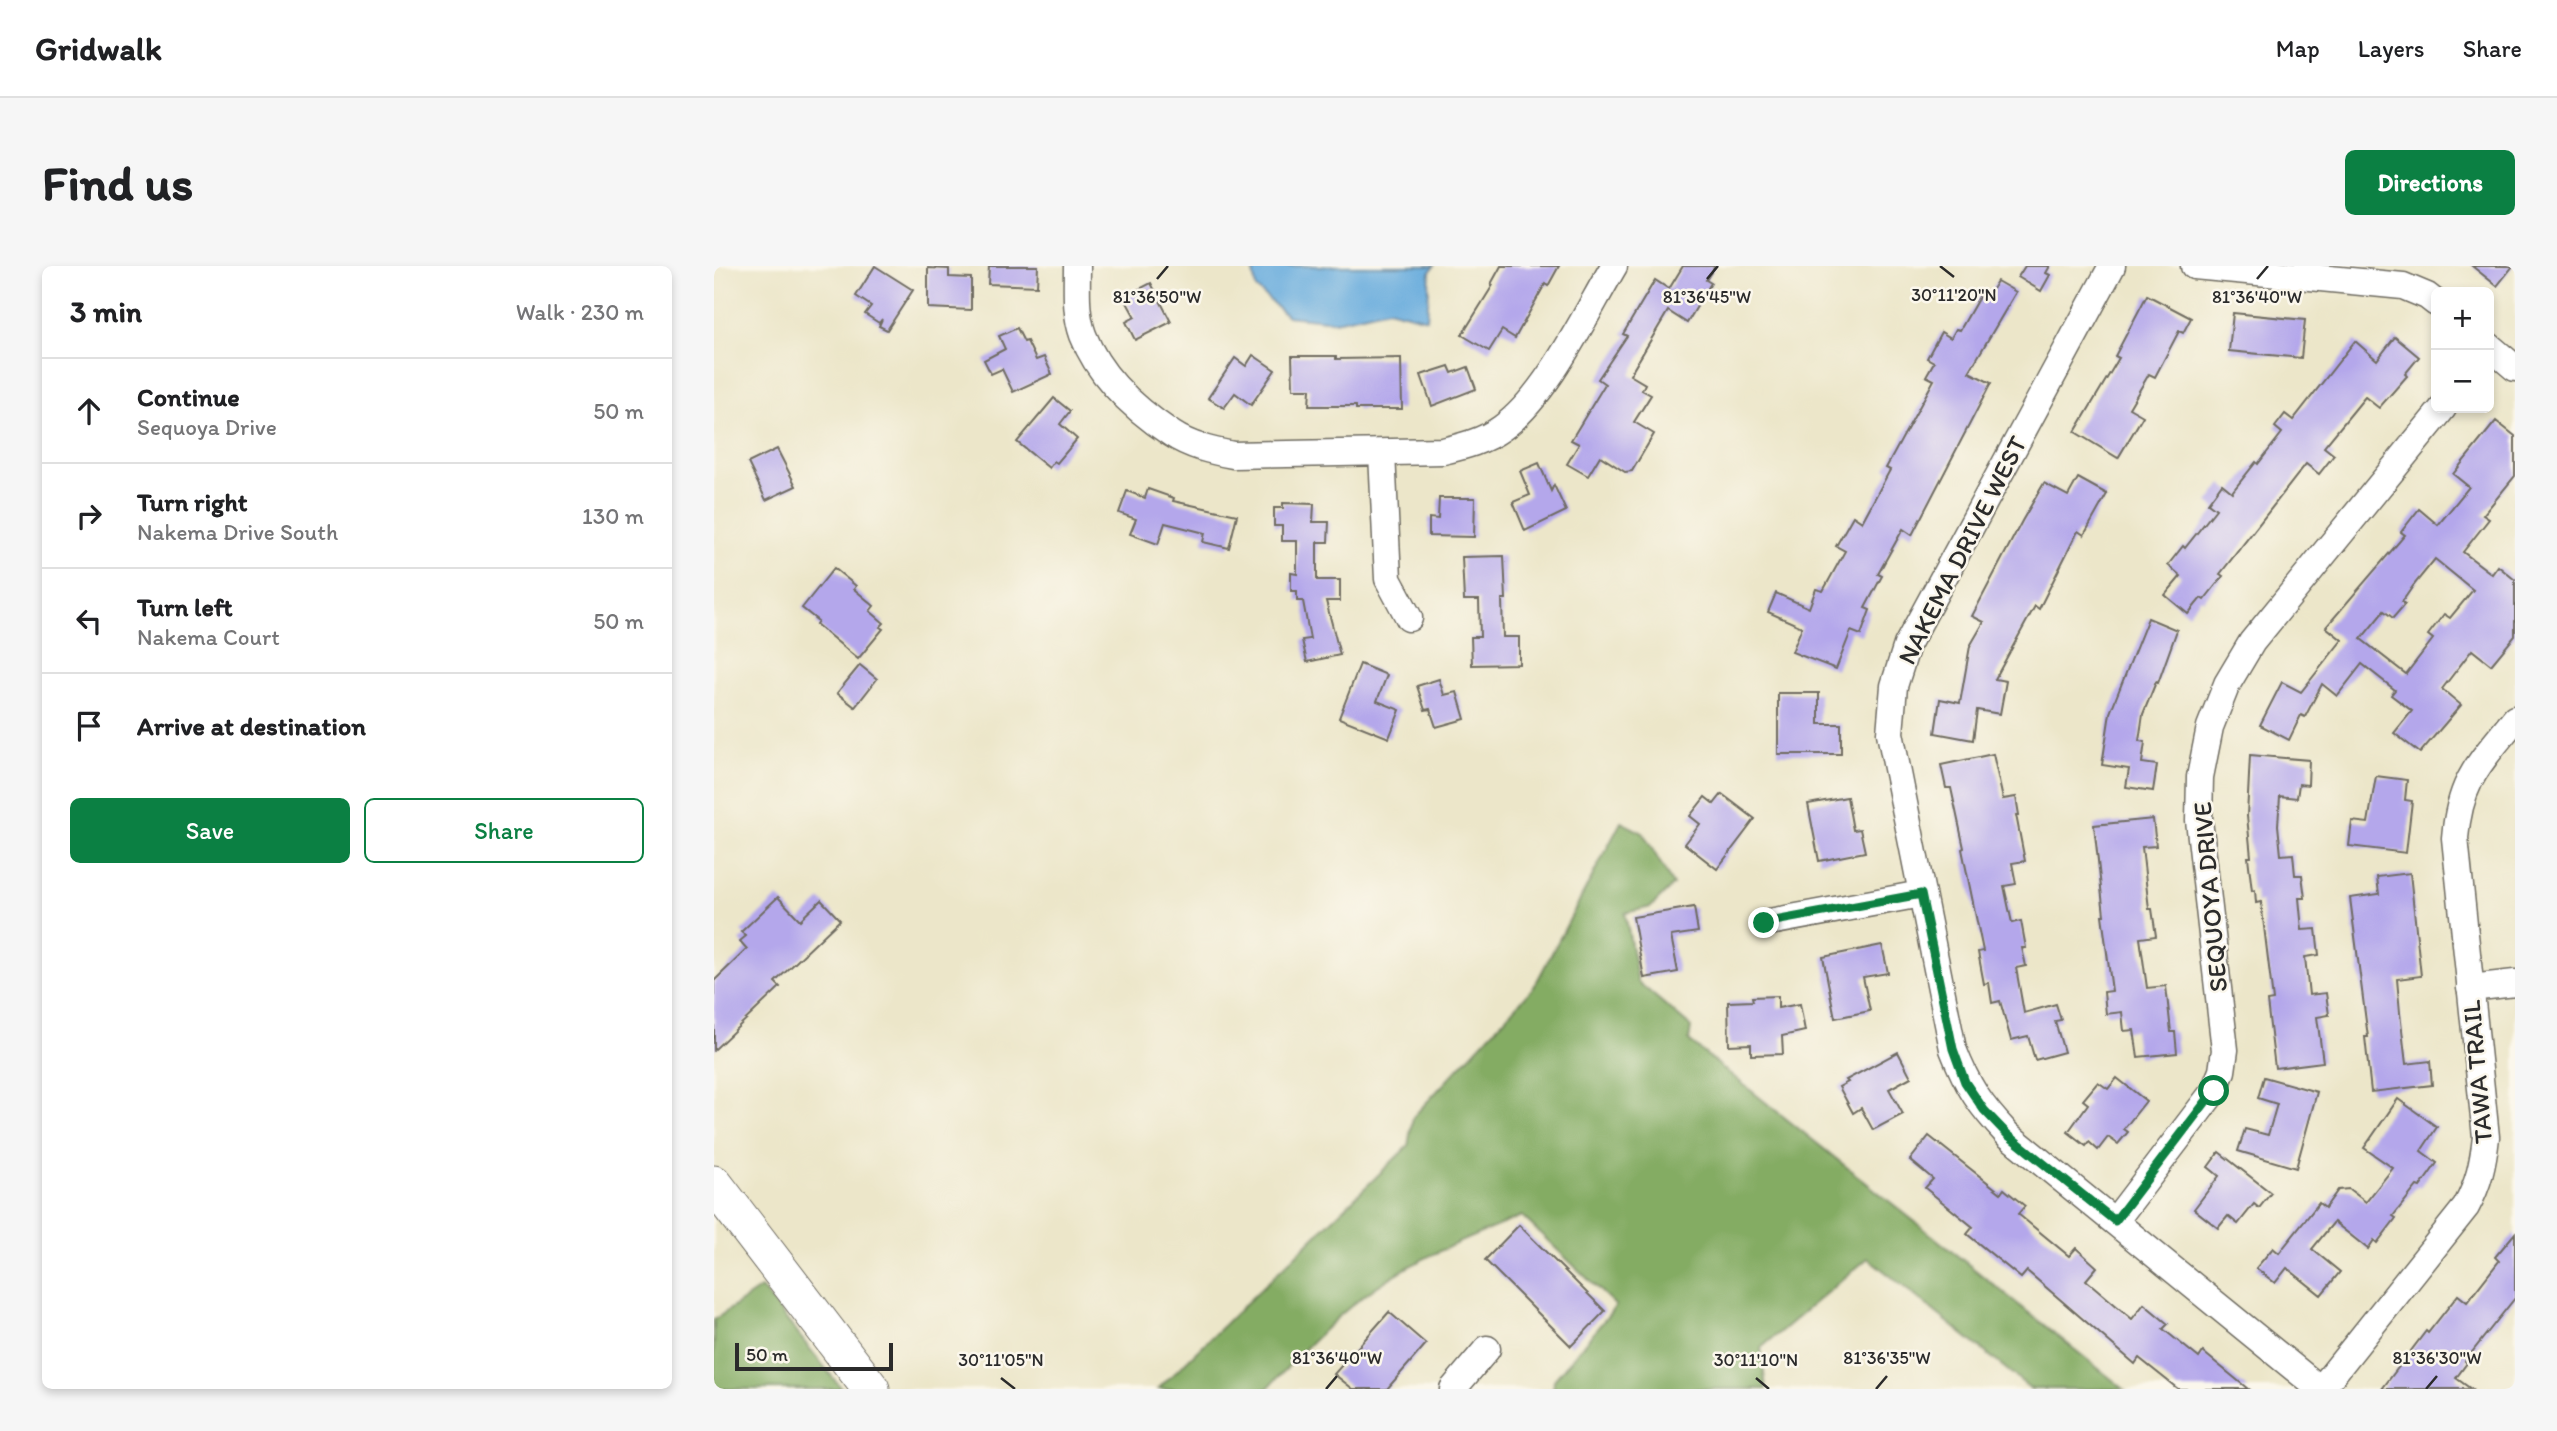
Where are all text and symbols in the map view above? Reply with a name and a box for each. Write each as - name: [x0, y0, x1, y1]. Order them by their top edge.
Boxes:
- text: Gridwalk: [35, 29, 162, 68]
- text: Map: [2276, 34, 2320, 63]
- text: Layers: [2358, 34, 2425, 63]
- text: Share: [2463, 34, 2522, 63]
- button: Directions: [2345, 150, 2515, 215]
- text: Find us: [42, 153, 193, 212]
- text: 30°11'20"N: [1911, 284, 1997, 306]
- text: 81°36'50"W: [1113, 286, 1201, 308]
- text: 81°36'45"W: [1663, 286, 1751, 308]
- text: 81°36'40"W: [2212, 286, 2302, 308]
- map controls: [2431, 287, 2494, 413]
- button: +: [2431, 287, 2494, 350]
- text: 3 min: [70, 293, 142, 330]
- text: Walk · 230 m: [516, 298, 644, 326]
- button: −: [2431, 350, 2494, 413]
- text: Continue: [137, 381, 240, 413]
- icon: ahead: [70, 392, 108, 430]
- text: 50 m: [593, 397, 644, 425]
- text: Sequoya Drive: [137, 413, 277, 441]
- street label: NAKEMA DRIVE WEST: [1890, 430, 2034, 670]
- text: Turn right: [137, 486, 248, 518]
- icon: right: [70, 497, 108, 535]
- text: 130 m: [582, 502, 644, 530]
- text: Nakema Drive South: [137, 518, 338, 546]
- text: Turn left: [137, 591, 233, 623]
- icon: left: [70, 602, 108, 640]
- text: 50 m: [593, 607, 644, 635]
- text: Nakema Court: [137, 623, 280, 651]
- icon: arrive: [70, 707, 108, 745]
- text: Arrive at destination: [137, 710, 366, 742]
- button: Save: [70, 798, 350, 863]
- button: Share: [364, 798, 644, 863]
- street label: SEQUOYA DRIVE: [2186, 801, 2234, 993]
- route end: [1748, 907, 1779, 938]
- street label: TAWA TRAIL: [2455, 999, 2499, 1145]
- route start: [2198, 1075, 2229, 1106]
- scale bar: [735, 1340, 892, 1372]
- text: 50 m: [746, 1343, 788, 1366]
- text: 81°36'40"W: [1292, 1347, 1382, 1369]
- text: 81°36'35"W: [1843, 1347, 1931, 1369]
- text: 81°36'30"W: [2392, 1347, 2482, 1369]
- text: 30°11'05"N: [958, 1349, 1044, 1371]
- text: 30°11'10"N: [1714, 1349, 1798, 1371]

